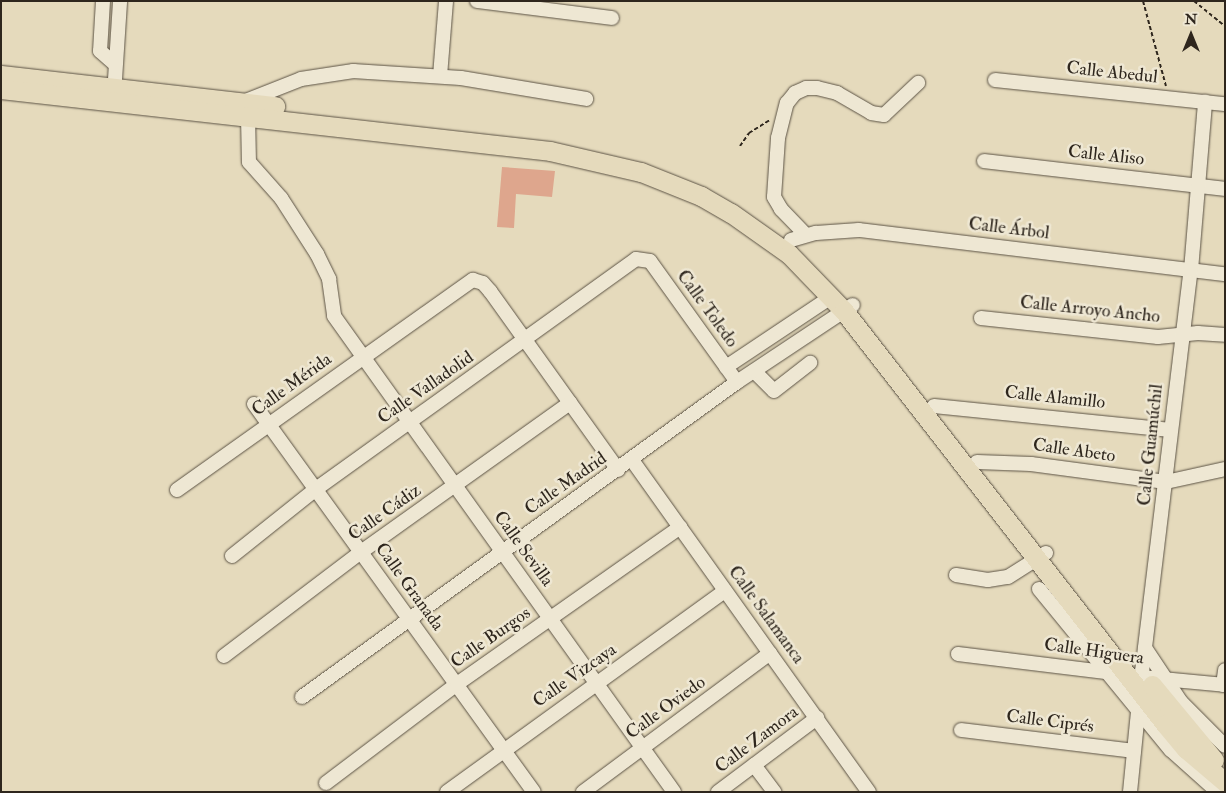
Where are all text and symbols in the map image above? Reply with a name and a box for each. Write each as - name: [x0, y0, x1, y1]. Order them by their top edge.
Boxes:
- north arrow: [1166, 10, 1216, 60]
- text: N: [1185, 11, 1197, 28]
- street label: Calle Abedul: [1065, 57, 1159, 89]
- street label: Calle Aliso: [1067, 141, 1145, 171]
- street label: Calle Árbol: [967, 213, 1051, 245]
- street label: Calle Toledo: [672, 266, 742, 352]
- street label: Calle Arroyo Ancho: [1019, 292, 1161, 328]
- street label: Calle Valladolid: [374, 347, 478, 429]
- street label: Calle Mérida: [248, 349, 336, 421]
- street label: Calle Alamillo: [1004, 382, 1106, 414]
- street label: Calle Guamúchil: [1134, 383, 1168, 507]
- street label: Calle Abeto: [1031, 435, 1117, 467]
- street label: Calle Madrid: [521, 448, 611, 520]
- street label: Calle Cádiz: [344, 480, 426, 546]
- street label: Calle Sevilla: [488, 507, 558, 591]
- street label: Calle Granada: [370, 539, 448, 635]
- street label: Calle Salamanca: [723, 562, 809, 668]
- street label: Calle Burgos: [447, 603, 535, 673]
- street label: Calle Higuera: [1043, 634, 1145, 670]
- street label: Calle Vizcaya: [529, 639, 621, 713]
- street label: Calle Oviedo: [622, 672, 710, 744]
- street label: Calle Zamora: [711, 702, 803, 778]
- street label: Calle Ciprés: [1005, 706, 1095, 738]

